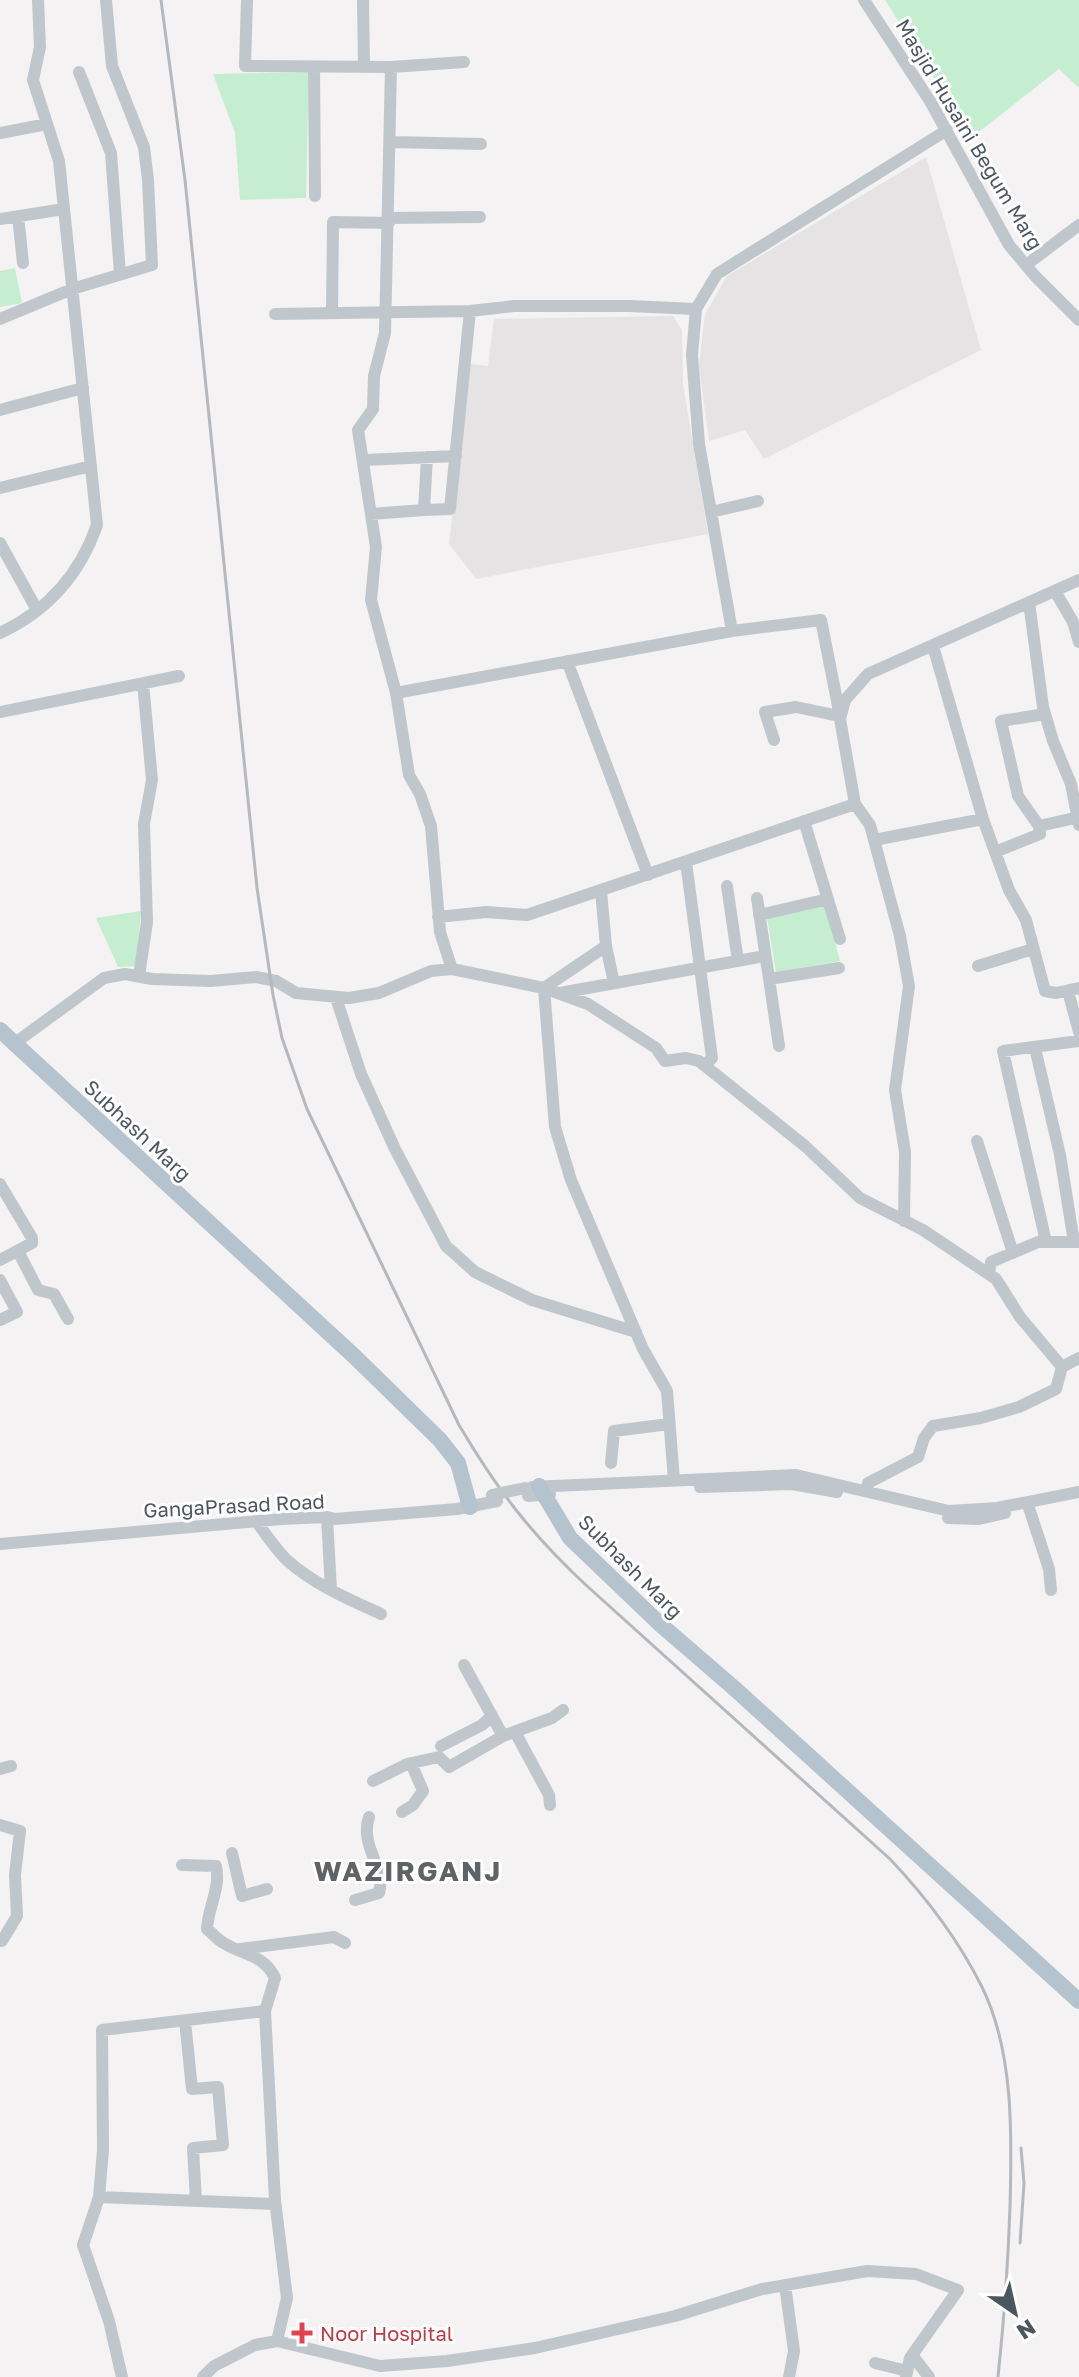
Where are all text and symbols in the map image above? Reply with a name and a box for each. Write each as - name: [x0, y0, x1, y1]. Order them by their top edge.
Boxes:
- street label: Masjid Husaini Begum Marg: [892, 14, 1048, 254]
- street label: Subhash Marg: [80, 1074, 196, 1186]
- street label: GangaPrasad Road: [143, 1488, 325, 1522]
- street label: Subhash Marg: [574, 1509, 688, 1623]
- district label: WAZIRGANJ: [314, 1854, 502, 1887]
- north arrow: [975, 2273, 1055, 2353]
- text: N: [1012, 2314, 1041, 2346]
- place label: Noor Hospital: [320, 2321, 453, 2345]
- marker: Noor Hospital: [291, 2322, 313, 2344]

